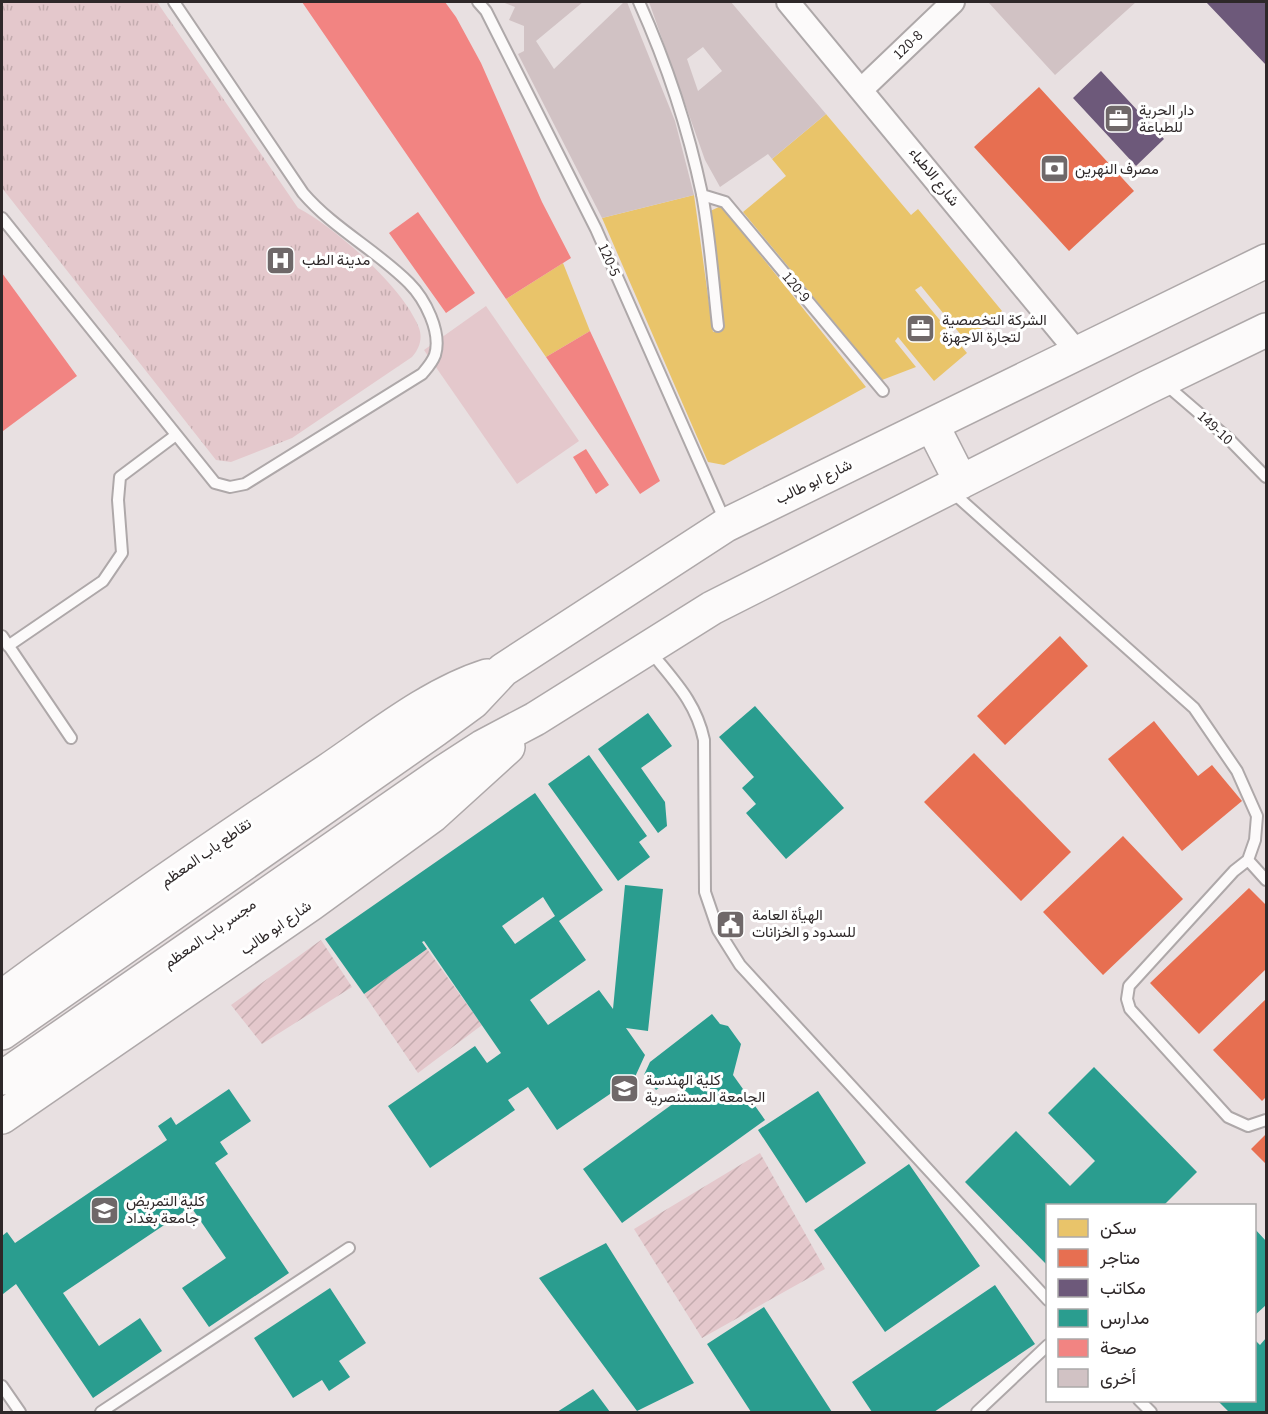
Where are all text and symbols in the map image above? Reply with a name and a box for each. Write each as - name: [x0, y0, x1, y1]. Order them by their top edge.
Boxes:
- street label: 120-8: [888, 25, 928, 65]
- place label: دار الحرية للطباعة: [1139, 100, 1194, 138]
- office icon: دار الحرية للطباعة: [1102, 103, 1134, 135]
- street label: شارع الاطباء: [904, 143, 964, 211]
- bank icon: مصرف النهرين: [1038, 153, 1070, 185]
- place label: مصرف النهرين: [1075, 159, 1159, 180]
- street label: 120-5: [592, 240, 626, 280]
- hospital icon: مدينة الطب: [265, 244, 297, 276]
- place label: مدينة الطب: [302, 250, 370, 271]
- street label: 120-9: [777, 267, 815, 307]
- place label: الشركة التخصصية لتجارة الاجهزة: [942, 310, 1047, 348]
- office icon: الشركة التخصصية لتجارة الاجهزة: [905, 313, 937, 345]
- street label: 149-10: [1192, 406, 1238, 450]
- street label: شارع ابو طالب: [772, 454, 856, 510]
- street label: تقاطع باب المعظم: [156, 814, 256, 892]
- street label: مجسر باب المعظم: [159, 894, 261, 974]
- street label: شارع ابو طالب: [236, 896, 316, 960]
- place label: الهيأة العامة للسدود و الخزانات: [752, 905, 856, 943]
- public building icon: الهيأة العامة للسدود و الخزانات: [715, 908, 747, 940]
- place label: كلية الهندسة الجامعة المستنصرية: [645, 1070, 765, 1108]
- school or university icon: كلية الهندسة الجامعة المستنصرية: [608, 1073, 640, 1105]
- place label: كلية التمريض جامعة بغداد: [126, 1191, 205, 1229]
- school or university icon: كلية التمريض جامعة بغداد: [89, 1194, 121, 1226]
- legend: [1046, 1204, 1256, 1402]
- text: سكن: [1100, 1216, 1136, 1241]
- text: متاجر: [1099, 1246, 1140, 1271]
- text: مكاتب: [1100, 1276, 1146, 1301]
- text: مدارس: [1100, 1306, 1149, 1331]
- text: صحة: [1100, 1336, 1137, 1361]
- text: أخرى: [1100, 1366, 1136, 1391]

